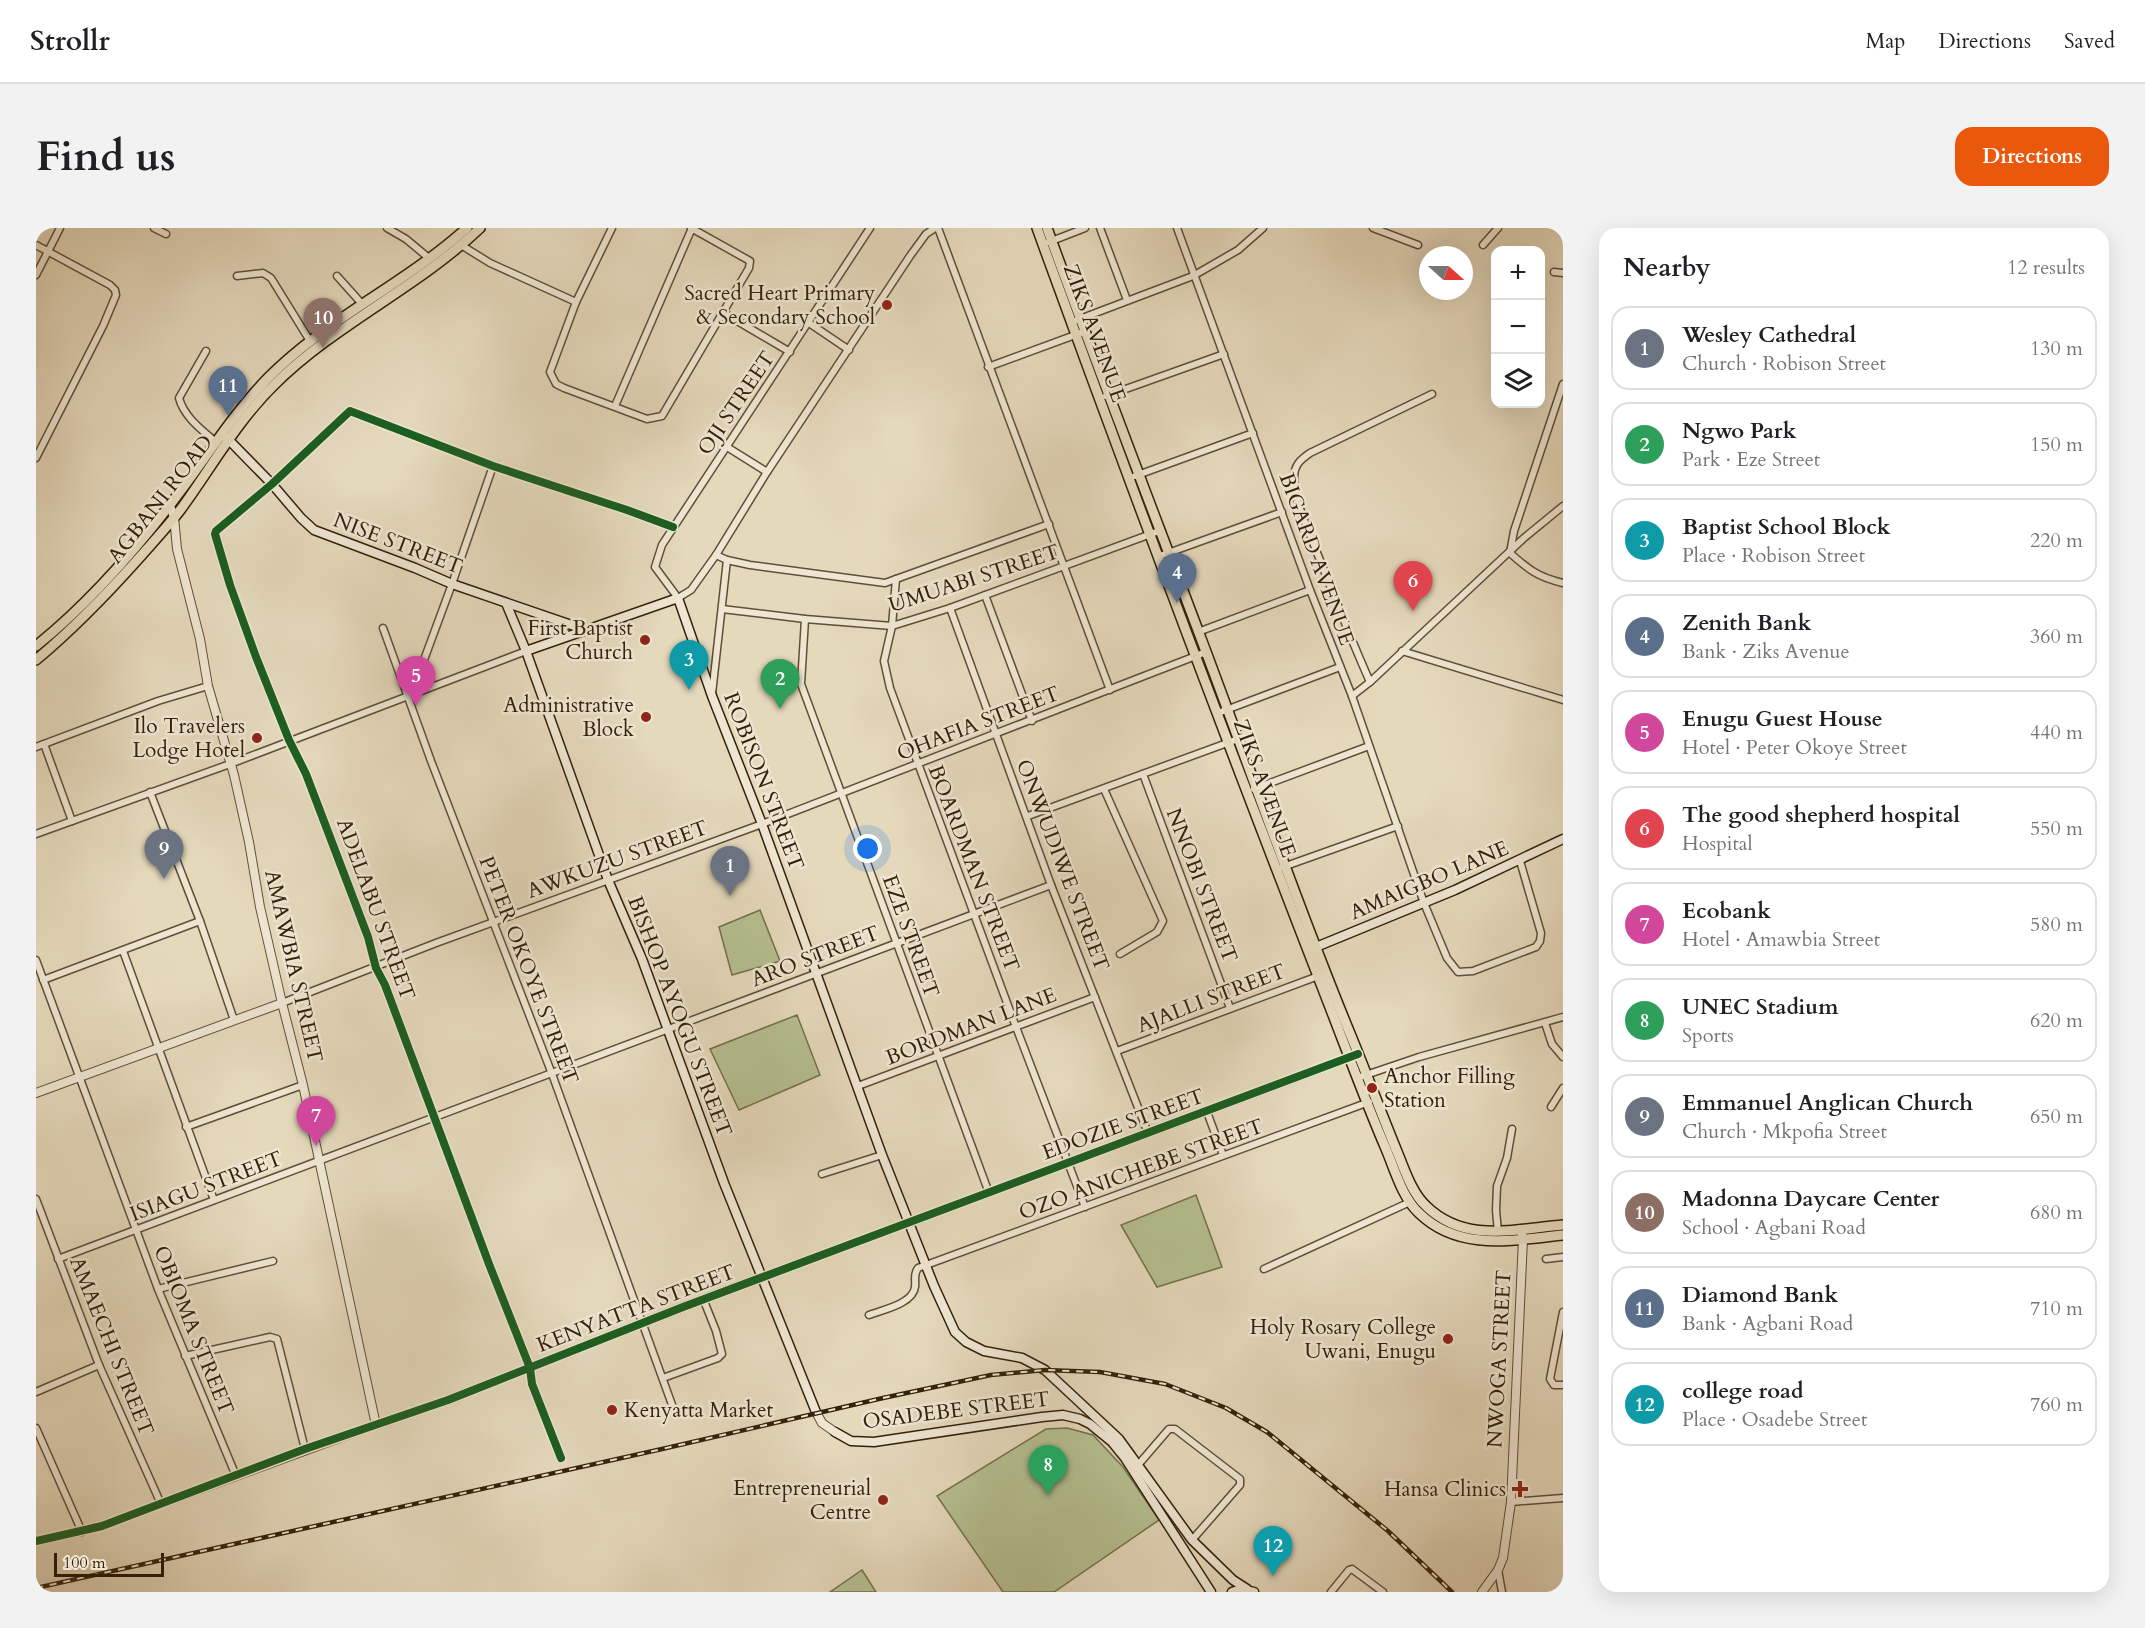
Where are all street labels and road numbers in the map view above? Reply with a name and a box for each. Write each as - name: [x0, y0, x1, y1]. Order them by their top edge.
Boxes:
- street label: ZIKS AVENUE: [1056, 260, 1133, 406]
- street label: OJI STREET: [691, 345, 782, 461]
- street label: AGBANI ROAD: [101, 429, 220, 570]
- street label: BIGARD AVENUE: [1272, 469, 1361, 649]
- street label: NISE STREET: [329, 506, 467, 581]
- street label: UMUABI STREET: [885, 537, 1063, 620]
- street label: OHAFIA STREET: [893, 679, 1064, 768]
- street label: ROBISON STREET: [716, 688, 811, 874]
- street label: ZIKS AVENUE: [1226, 715, 1303, 861]
- street label: ONWUDIWE STREET: [1009, 755, 1116, 975]
- street label: BOARDMAN STREET: [921, 761, 1026, 976]
- street label: NNOBI STREET: [1159, 804, 1244, 966]
- street label: AWKUZU STREET: [523, 813, 712, 906]
- street label: ADELABU STREET: [329, 814, 422, 1004]
- street label: AMAIGBO LANE: [1345, 834, 1513, 927]
- street label: PETER OKOYE STREET: [472, 852, 585, 1088]
- street label: AMAWBIA STREET: [257, 867, 330, 1065]
- street label: EZE STREET: [875, 871, 946, 1001]
- street label: BISHOP AYOGU STREET: [620, 892, 739, 1141]
- street label: ARO STREET: [747, 919, 883, 994]
- street label: AJALLI STREET: [1133, 957, 1290, 1040]
- street label: BORDMAN LANE: [882, 981, 1061, 1072]
- street label: EDOZIE STREET: [1038, 1082, 1208, 1167]
- street label: OZO ANICHEBE STREET: [1015, 1112, 1267, 1227]
- street label: ISIAGU STREET: [126, 1144, 287, 1229]
- street label: OBIOMA STREET: [146, 1241, 241, 1419]
- street label: AMAECHI STREET: [62, 1252, 161, 1440]
- street label: KENYATTA STREET: [533, 1257, 740, 1360]
- street label: NWOGA STREET: [1480, 1269, 1519, 1449]
- street label: OSADEBE STREET: [861, 1385, 1051, 1436]

